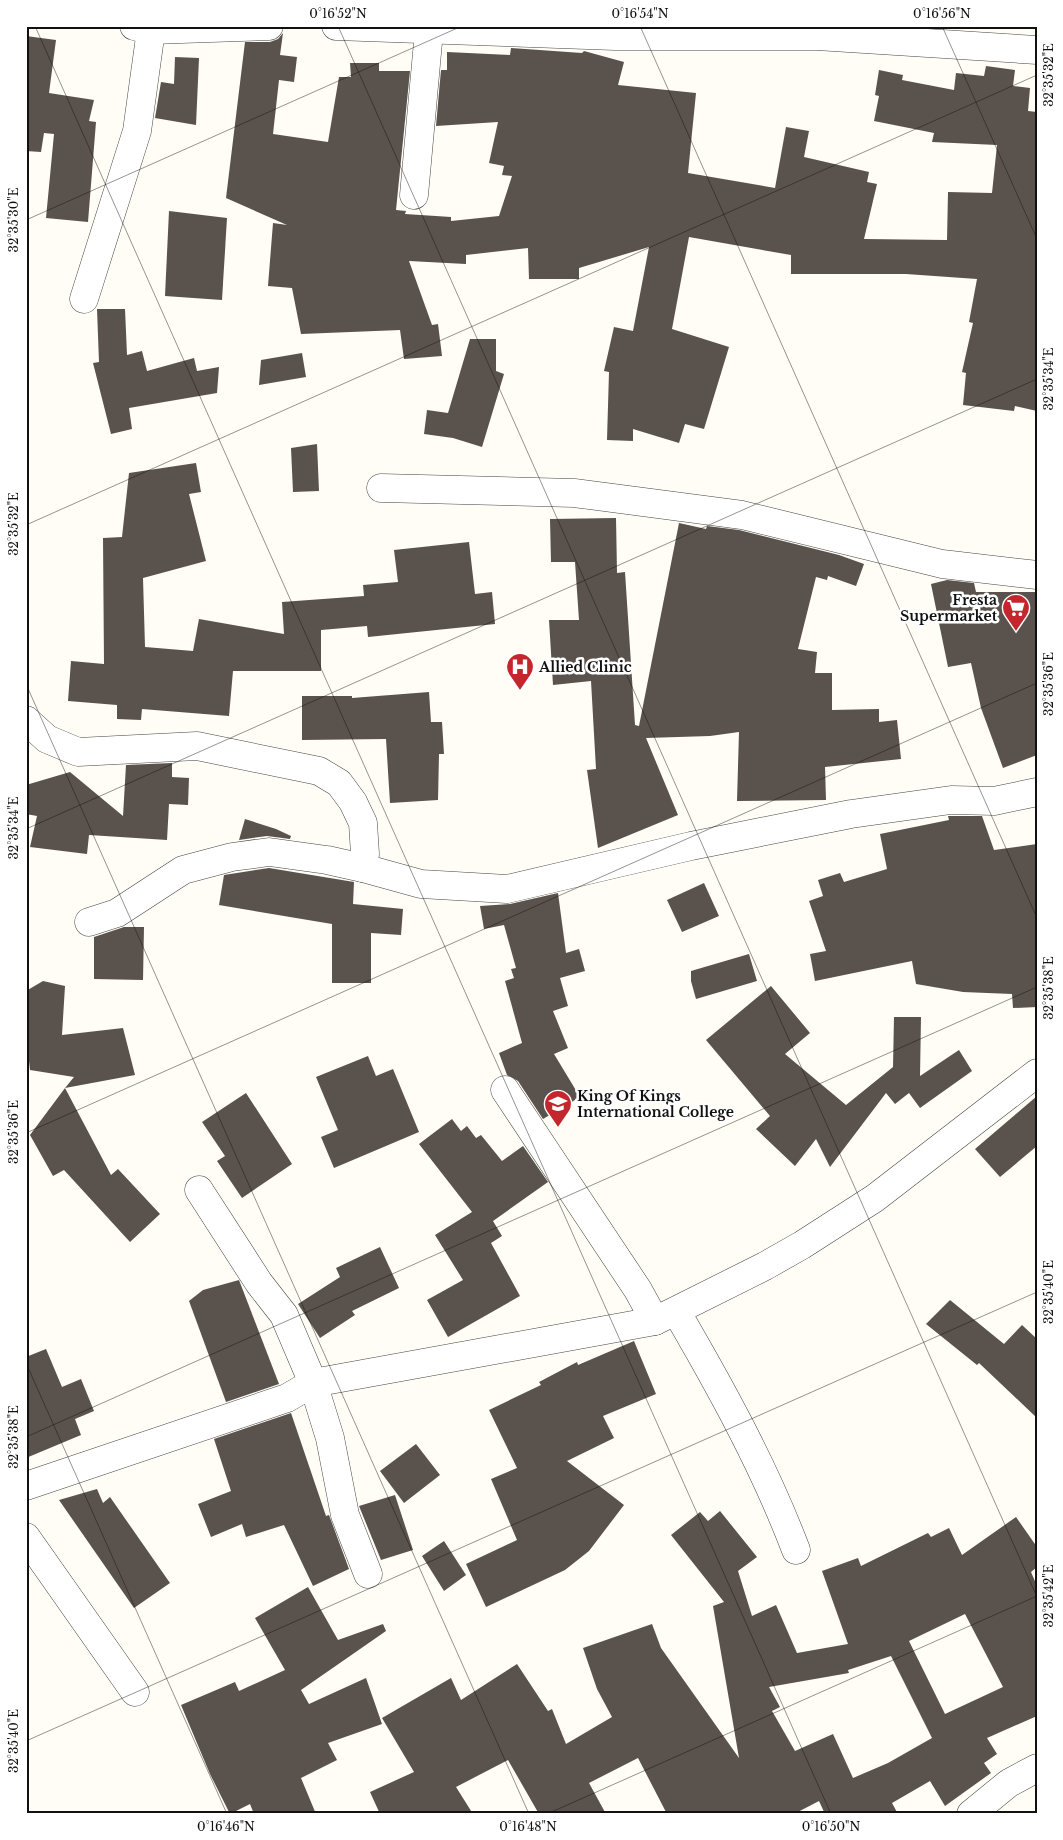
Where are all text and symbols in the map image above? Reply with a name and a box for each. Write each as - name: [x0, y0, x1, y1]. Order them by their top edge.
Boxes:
- text: 0°16'52"N: [309, 6, 367, 21]
- text: 0°16'54"N: [612, 6, 669, 21]
- text: 0°16'56"N: [913, 6, 971, 21]
- text: 32°35'32"E: [1041, 43, 1056, 107]
- text: 32°35'30"E: [6, 187, 21, 252]
- text: 32°35'34"E: [1041, 347, 1056, 411]
- text: 32°35'32"E: [6, 492, 21, 556]
- place label: Fresta Supermarket: [900, 591, 998, 625]
- supermarket icon: Fresta Supermarket: [1001, 593, 1031, 632]
- hospital icon: Allied Clinic: [505, 652, 535, 691]
- text: 32°35'36"E: [1041, 652, 1056, 716]
- place label: Allied Clinic: [538, 658, 632, 676]
- text: 32°35'34"E: [6, 796, 21, 860]
- text: 32°35'38"E: [1041, 956, 1056, 1020]
- place label: King Of Kings International College: [577, 1087, 734, 1121]
- school or university icon: King Of Kings International College: [543, 1089, 573, 1128]
- text: 32°35'36"E: [6, 1100, 21, 1164]
- text: 32°35'40"E: [1041, 1260, 1056, 1324]
- text: 32°35'38"E: [6, 1405, 21, 1469]
- text: 32°35'42"E: [1041, 1564, 1056, 1627]
- text: 32°35'40"E: [6, 1709, 21, 1773]
- text: 0°16'46"N: [197, 1819, 255, 1834]
- text: 0°16'48"N: [499, 1819, 557, 1834]
- text: 0°16'50"N: [802, 1819, 861, 1834]

